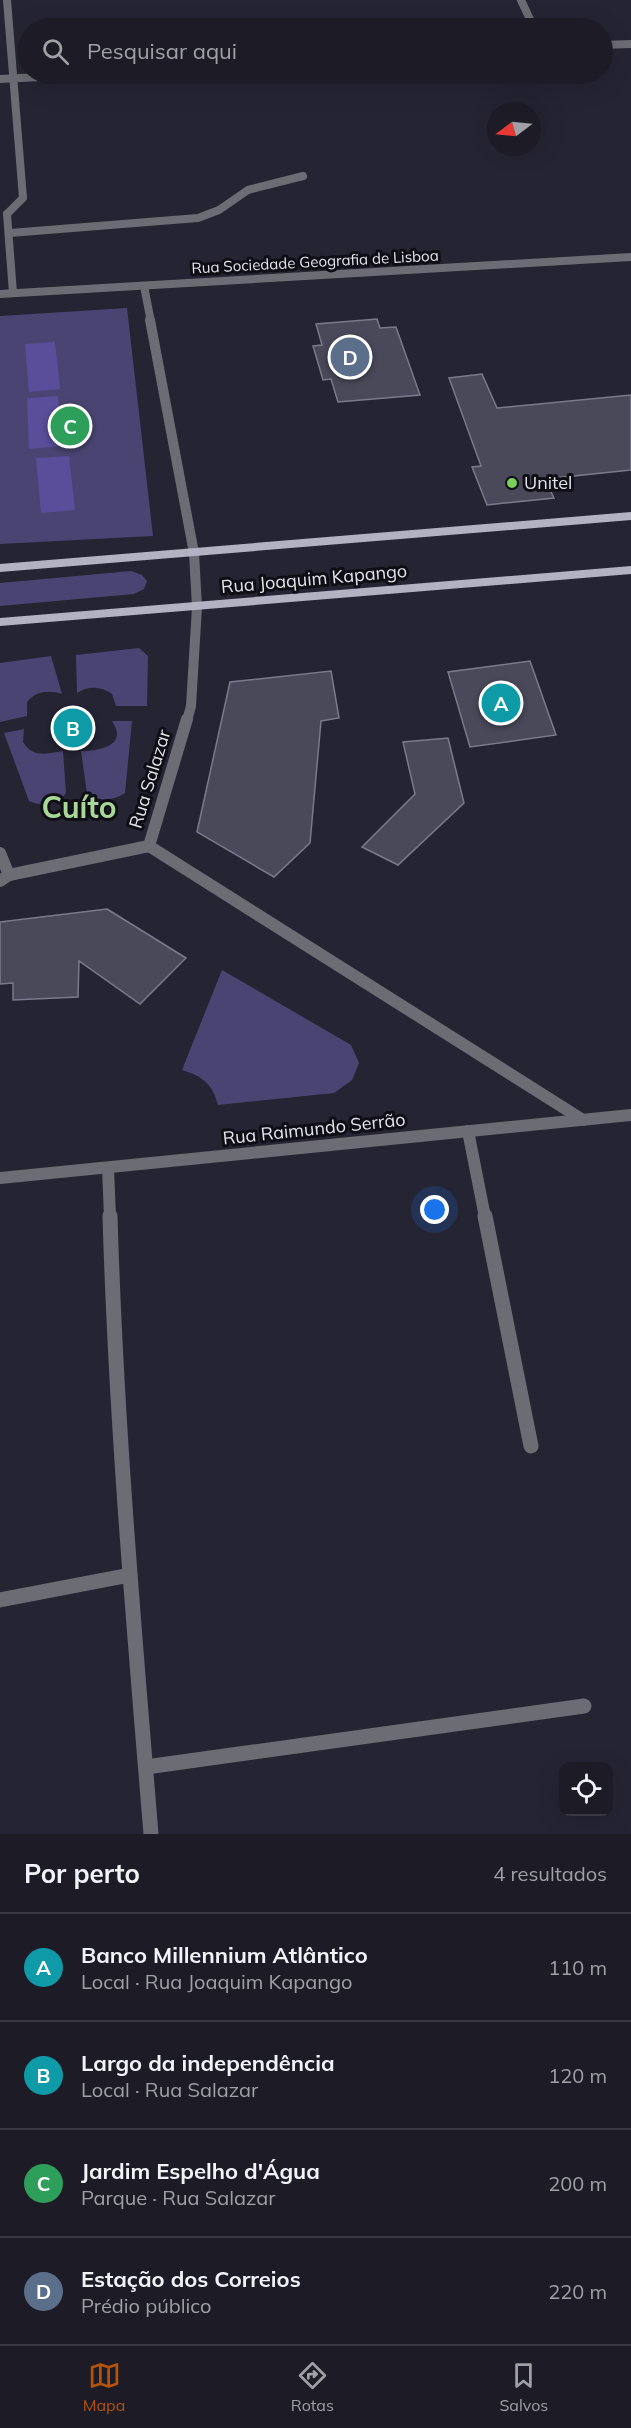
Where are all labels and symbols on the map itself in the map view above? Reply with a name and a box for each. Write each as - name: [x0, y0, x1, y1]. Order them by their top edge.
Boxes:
- north arrow: [487, 102, 541, 156]
- street label: Rua Sociedade Geografia de Lisboa: [191, 246, 439, 277]
- pin: D: [330, 334, 370, 380]
- pin: C: [50, 404, 90, 448]
- place label: Unitel: [524, 471, 572, 494]
- marker: Unitel: [505, 476, 519, 490]
- street label: Rua Joaquim Kapango: [220, 559, 408, 598]
- pin: A: [482, 680, 520, 726]
- pin: B: [54, 706, 92, 750]
- street label: Rua Salazar: [124, 726, 176, 831]
- district label: Cuíto: [42, 788, 116, 826]
- street label: Rua Raimundo Serrão: [221, 1107, 406, 1150]
- your location: [420, 1195, 449, 1224]

